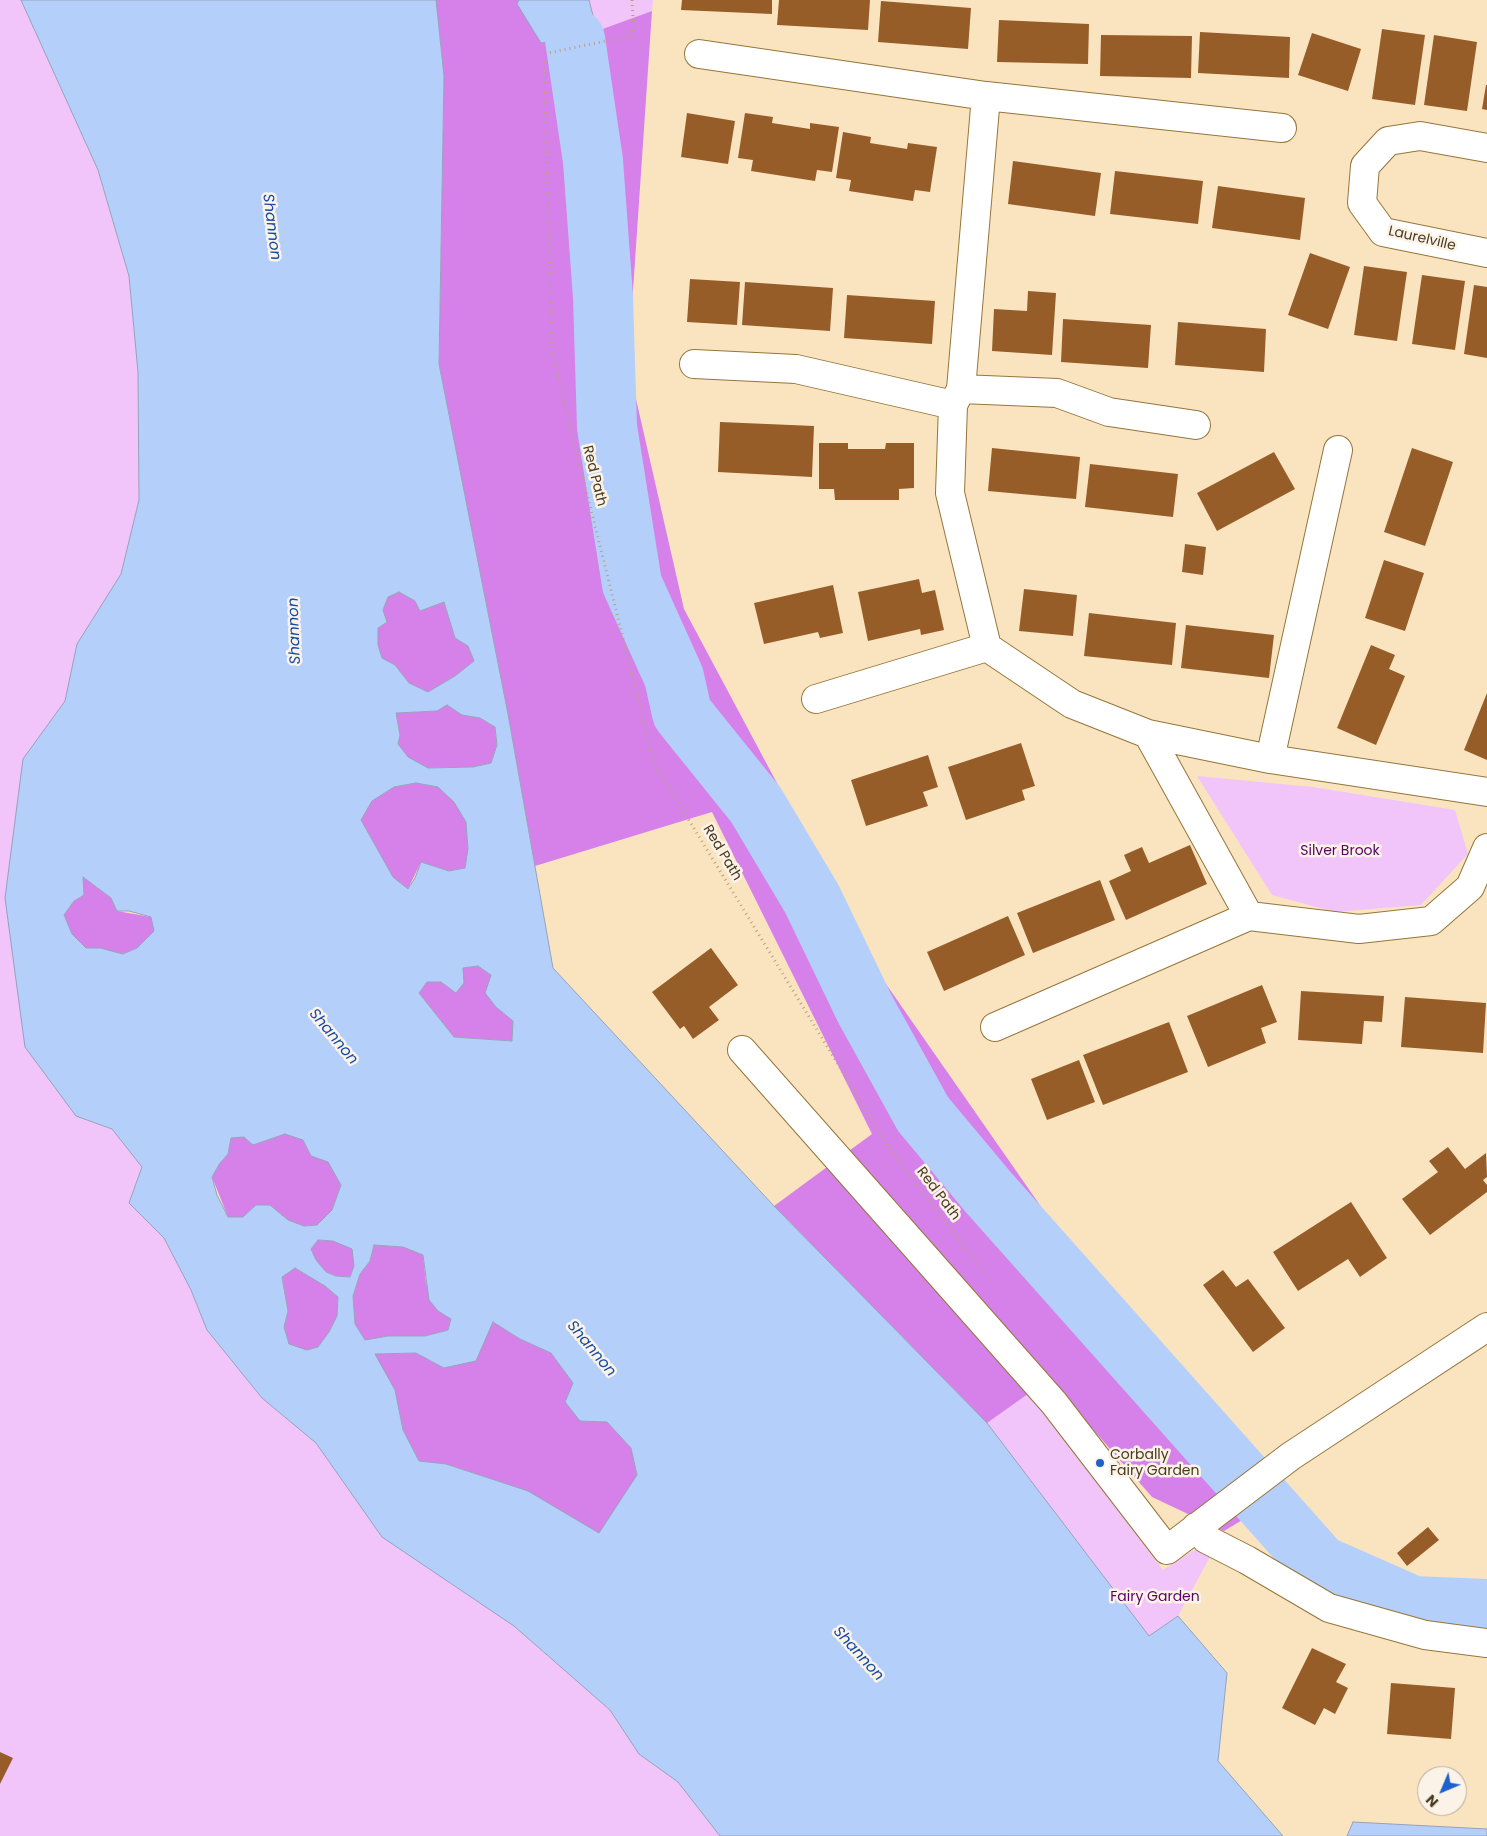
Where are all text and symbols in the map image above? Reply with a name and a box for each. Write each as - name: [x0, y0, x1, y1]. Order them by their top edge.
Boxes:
- water label: Shannon: [258, 193, 284, 261]
- street label: Laurelville: [1387, 223, 1457, 255]
- street label: Red Path: [578, 444, 610, 508]
- water label: Shannon: [285, 597, 305, 665]
- street label: Red Path: [699, 822, 745, 884]
- park label: Silver Brook: [1300, 843, 1380, 859]
- water label: Shannon: [305, 1006, 361, 1068]
- street label: Red Path: [913, 1164, 963, 1224]
- water label: Shannon: [563, 1318, 619, 1380]
- place label: Corbally Fairy Garden: [1110, 1447, 1199, 1480]
- marker: Corbally Fairy Garden: [1094, 1457, 1106, 1469]
- park label: Fairy Garden: [1110, 1589, 1200, 1605]
- water label: Shannon: [829, 1623, 887, 1685]
- north arrow: [1417, 1766, 1467, 1816]
- text: N: [1421, 1790, 1443, 1812]

